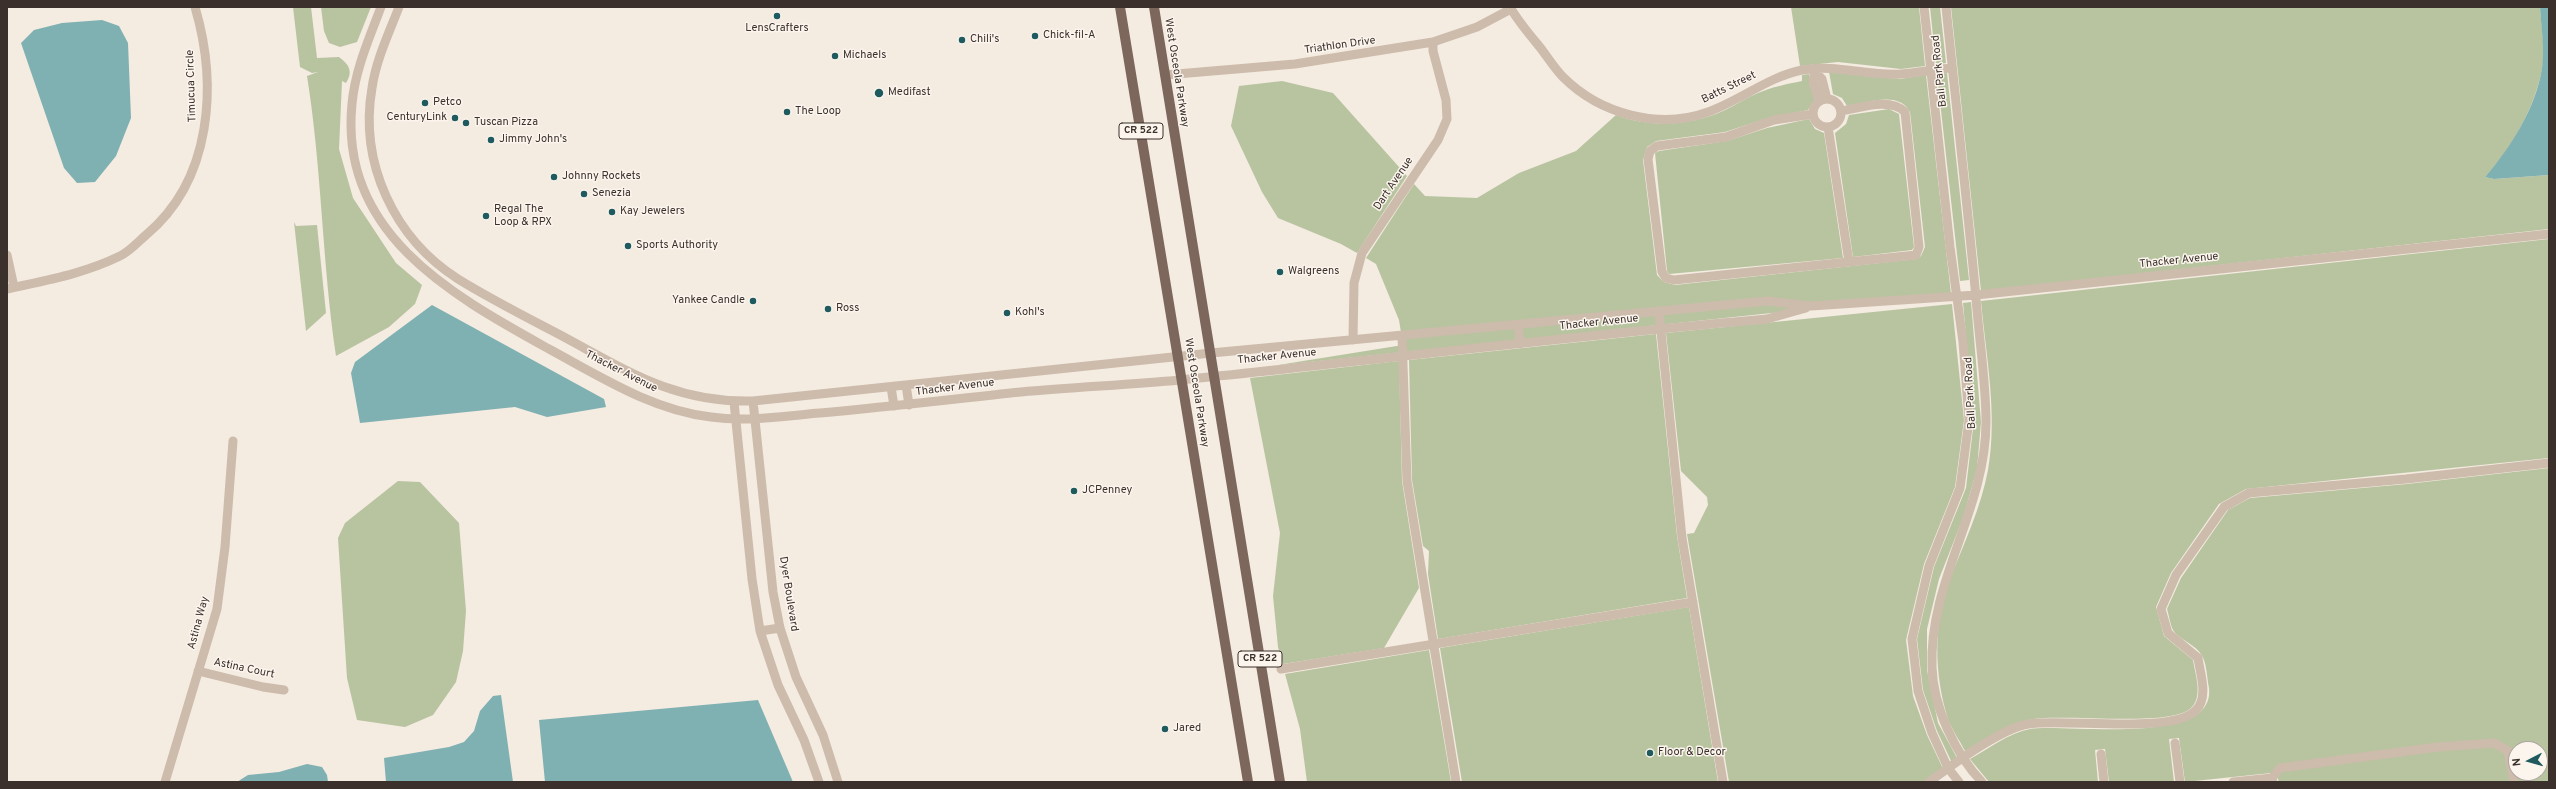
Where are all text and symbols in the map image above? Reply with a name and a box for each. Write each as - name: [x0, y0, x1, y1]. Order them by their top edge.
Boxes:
- marker: LensCrafters: [772, 11, 782, 21]
- street label: West Osceola Parkway: [1161, 17, 1191, 129]
- place label: LensCrafters: [745, 22, 809, 36]
- place label: Chick-fil-A: [1043, 29, 1096, 43]
- marker: Chick-fil-A: [1030, 31, 1040, 41]
- place label: Chili's: [970, 33, 999, 47]
- street label: Triathlon Drive: [1303, 34, 1377, 58]
- street label: Ball Park Road: [1930, 34, 1950, 108]
- marker: Chili's: [957, 35, 967, 45]
- street label: Timucua Circle: [184, 49, 200, 123]
- place label: Michaels: [843, 49, 886, 63]
- marker: Michaels: [830, 51, 840, 61]
- street label: Batts Street: [1700, 69, 1758, 107]
- place label: Medifast: [888, 86, 931, 100]
- marker: Medifast: [873, 87, 885, 99]
- place label: Petco: [433, 96, 462, 110]
- marker: Petco: [420, 98, 430, 108]
- place label: The Loop: [795, 105, 841, 119]
- marker: The Loop: [782, 107, 792, 117]
- place label: CenturyLink: [386, 111, 447, 125]
- marker: CenturyLink: [450, 113, 460, 123]
- place label: Tuscan Pizza: [474, 116, 538, 130]
- marker: Tuscan Pizza: [461, 118, 471, 128]
- road number: CR 522: [1119, 123, 1163, 139]
- place label: Jimmy John's: [499, 133, 567, 147]
- marker: Jimmy John's: [486, 135, 496, 145]
- street label: Dart Avenue: [1371, 155, 1417, 213]
- place label: Johnny Rockets: [562, 170, 641, 184]
- marker: Johnny Rockets: [549, 172, 559, 182]
- place label: Senezia: [592, 187, 631, 201]
- marker: Senezia: [579, 189, 589, 199]
- place label: Regal The Loop & RPX: [494, 203, 552, 229]
- place label: Kay Jewelers: [620, 205, 685, 219]
- marker: Kay Jewelers: [607, 207, 617, 217]
- marker: Regal The Loop & RPX: [481, 211, 491, 221]
- place label: Sports Authority: [636, 239, 718, 253]
- marker: Sports Authority: [623, 241, 633, 251]
- street label: Thacker Avenue: [2139, 250, 2219, 272]
- place label: Walgreens: [1288, 265, 1339, 279]
- marker: Walgreens: [1275, 267, 1285, 277]
- place label: Yankee Candle: [672, 294, 745, 308]
- marker: Yankee Candle: [748, 296, 758, 306]
- place label: Ross: [836, 302, 859, 316]
- marker: Ross: [823, 304, 833, 314]
- place label: Kohl's: [1015, 306, 1045, 320]
- marker: Kohl's: [1002, 308, 1012, 318]
- street label: Thacker Avenue: [1559, 312, 1639, 334]
- street label: West Osceola Parkway: [1181, 337, 1211, 449]
- street label: Thacker Avenue: [1237, 346, 1317, 368]
- street label: Thacker Avenue: [583, 348, 659, 396]
- street label: Ball Park Road: [1963, 357, 1979, 429]
- street label: Thacker Avenue: [915, 377, 995, 399]
- place label: JCPenney: [1082, 484, 1132, 498]
- marker: JCPenney: [1069, 486, 1079, 496]
- street label: Dyer Boulevard: [776, 556, 800, 632]
- street label: Astina Way: [186, 595, 212, 651]
- road number: CR 522: [1238, 651, 1282, 667]
- street label: Astina Court: [212, 656, 276, 682]
- place label: Jared: [1173, 722, 1201, 736]
- marker: Jared: [1160, 724, 1170, 734]
- north arrow: [2508, 741, 2548, 781]
- place label: Floor & Decor: [1658, 746, 1726, 760]
- marker: Floor & Decor: [1645, 748, 1655, 758]
- text: N: [2510, 757, 2524, 767]

